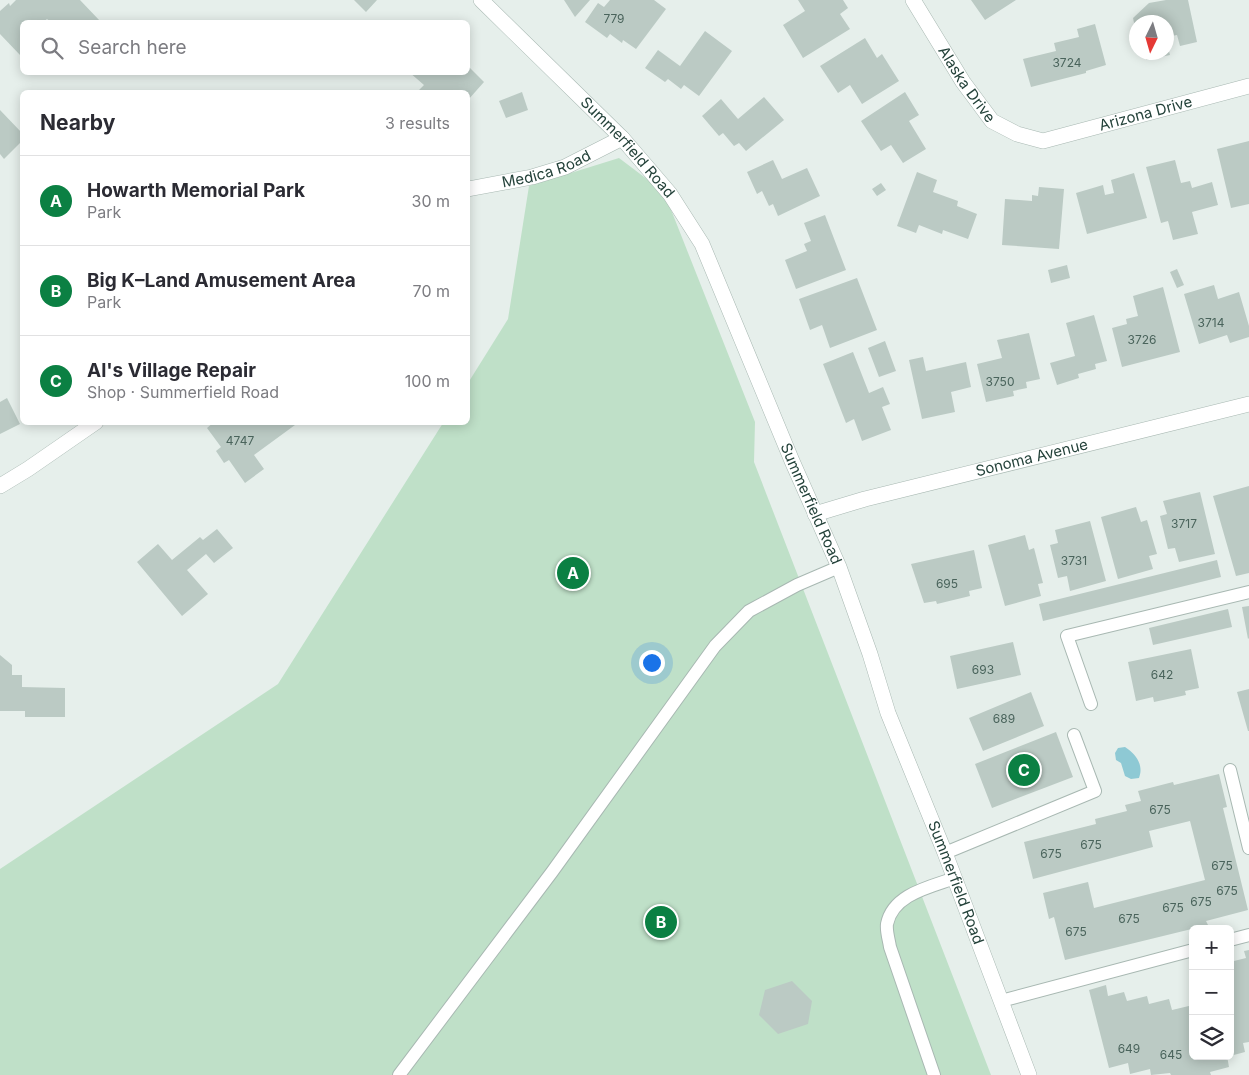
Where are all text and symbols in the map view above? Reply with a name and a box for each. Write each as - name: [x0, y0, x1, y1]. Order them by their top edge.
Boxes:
- house number: 779: [603, 11, 625, 26]
- north arrow: [1129, 15, 1174, 60]
- search box: [20, 20, 470, 75]
- icon: search: [38, 34, 66, 62]
- text: Search here: [78, 36, 187, 59]
- street label: Alaska Drive: [934, 42, 1000, 126]
- house number: 3724: [1052, 55, 1082, 70]
- street label: Arizona Drive: [1097, 92, 1194, 135]
- street label: Summerfield Road: [577, 93, 679, 202]
- text: Nearby: [40, 110, 115, 135]
- text: 3 results: [385, 113, 450, 133]
- street label: Medica Road: [500, 145, 594, 191]
- text: Howarth Memorial Park: [87, 179, 305, 202]
- text: A: [50, 191, 62, 211]
- text: 30 m: [412, 191, 450, 211]
- text: Park: [87, 202, 121, 222]
- text: Big K–Land Amusement Area: [87, 269, 356, 292]
- text: B: [51, 281, 61, 301]
- text: 70 m: [413, 281, 450, 301]
- text: Park: [87, 292, 121, 312]
- house number: 3714: [1198, 315, 1225, 330]
- house number: 3726: [1128, 332, 1156, 347]
- text: Al's Village Repair: [87, 359, 256, 382]
- text: C: [50, 371, 62, 391]
- text: 100 m: [405, 371, 450, 391]
- house number: 3750: [986, 374, 1014, 389]
- text: Shop · Summerfield Road: [87, 382, 279, 402]
- house number: 4747: [226, 433, 254, 448]
- street label: Sonoma Avenue: [974, 434, 1090, 480]
- street label: Summerfield Road: [777, 440, 847, 567]
- house number: 3717: [1171, 516, 1197, 531]
- house number: 3731: [1061, 553, 1087, 568]
- pin: A: [557, 554, 589, 592]
- house number: 695: [936, 576, 958, 591]
- your location: [639, 650, 665, 676]
- house number: 693: [972, 662, 994, 677]
- house number: 642: [1151, 667, 1173, 682]
- house number: 689: [993, 711, 1015, 726]
- pin: C: [1008, 751, 1040, 789]
- house number: 675: [1149, 802, 1171, 817]
- street label: Summerfield Road: [924, 818, 989, 947]
- house number: 675: [1080, 837, 1102, 852]
- house number: 675: [1040, 846, 1062, 861]
- house number: 675: [1211, 858, 1233, 873]
- house number: 675: [1216, 883, 1238, 898]
- house number: 675: [1190, 894, 1212, 909]
- house number: 675: [1162, 900, 1184, 915]
- pin: B: [645, 903, 677, 941]
- house number: 675: [1118, 911, 1140, 926]
- house number: 675: [1065, 924, 1087, 939]
- map controls: [1189, 925, 1234, 1060]
- button: +: [1189, 925, 1234, 970]
- button: −: [1189, 970, 1234, 1015]
- button: layers: [1189, 1015, 1234, 1060]
- house number: 649: [1118, 1041, 1140, 1056]
- house number: 645: [1160, 1047, 1182, 1062]

